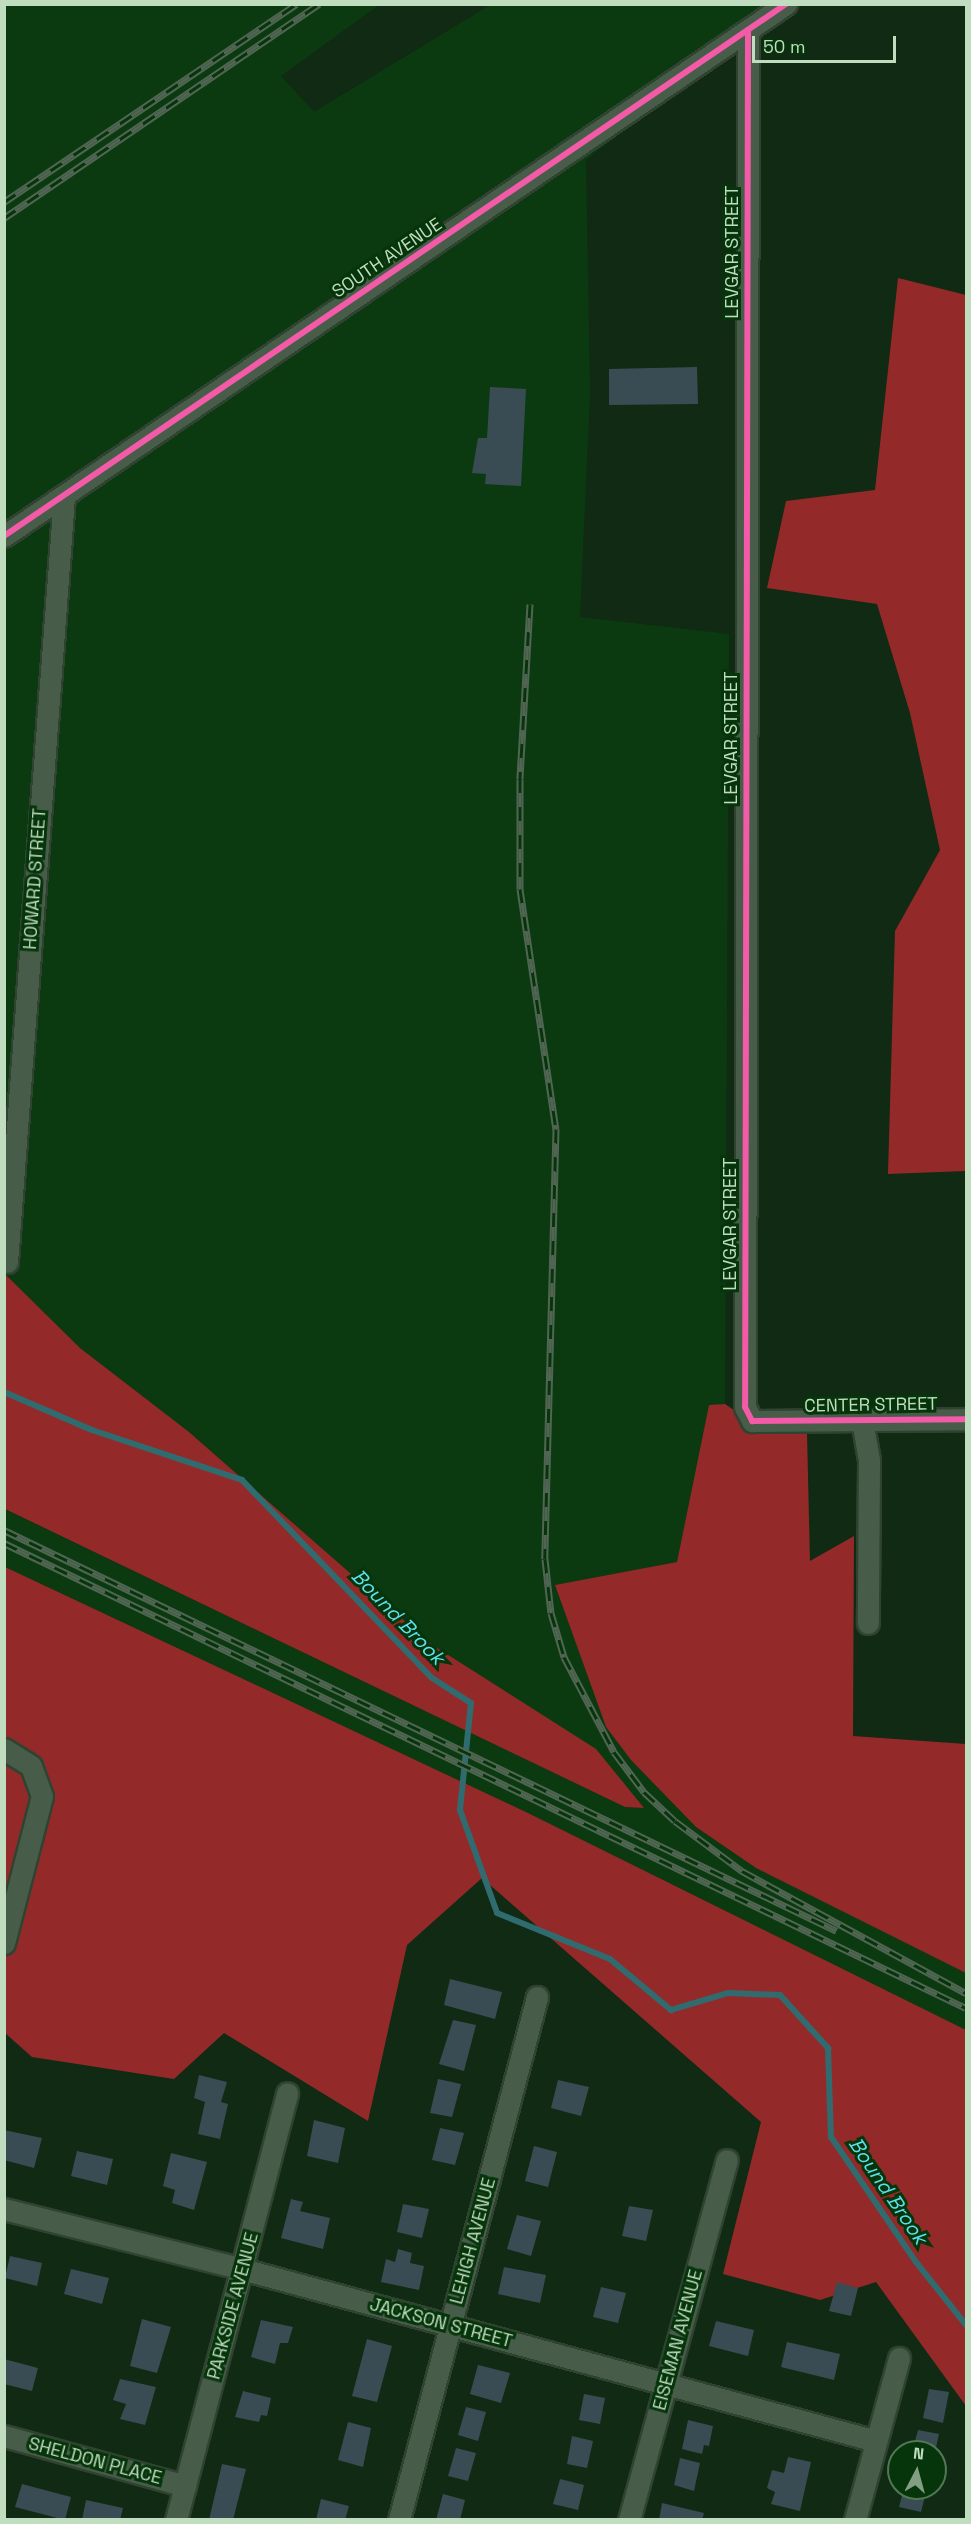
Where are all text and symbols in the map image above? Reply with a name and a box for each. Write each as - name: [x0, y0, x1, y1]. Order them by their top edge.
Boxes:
- scale bar: [755, 24, 899, 62]
- text: 50 m: [763, 35, 805, 58]
- street label: LEVGAR STREET: [721, 185, 743, 319]
- street label: SOUTH AVENUE: [328, 213, 446, 303]
- street label: LEVGAR STREET: [720, 671, 742, 805]
- street label: HOWARD STREET: [19, 808, 51, 950]
- street label: LEVGAR STREET: [719, 1157, 741, 1291]
- street label: CENTER STREET: [804, 1393, 938, 1417]
- water label: Bound Brook: [346, 1564, 450, 1670]
- water label: Bound Brook: [843, 2133, 933, 2249]
- street label: LEHIGH AVENUE: [446, 2175, 500, 2307]
- street label: PARKSIDE AVENUE: [203, 2230, 263, 2382]
- street label: EISEMAN AVENUE: [649, 2267, 707, 2413]
- street label: JACKSON STREET: [367, 2294, 515, 2352]
- street label: SHELDON PLACE: [26, 2433, 164, 2489]
- north arrow: [887, 2440, 947, 2500]
- text: N: [912, 2443, 925, 2465]

